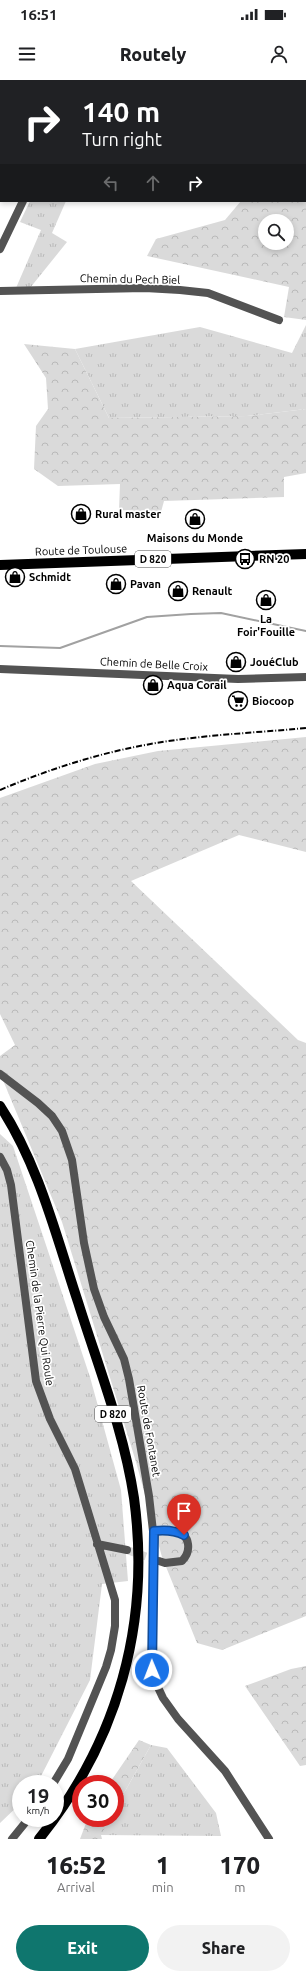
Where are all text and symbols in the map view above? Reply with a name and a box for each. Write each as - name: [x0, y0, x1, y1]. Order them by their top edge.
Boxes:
- text: 16:51: [20, 6, 58, 23]
- icon: menu: [16, 43, 38, 65]
- icon: person: [268, 43, 290, 65]
- text: Routely: [120, 44, 186, 64]
- icon: right: [16, 96, 68, 148]
- text: 140 m: [82, 96, 160, 127]
- text: Turn right: [82, 129, 162, 149]
- icon: left: [100, 172, 122, 194]
- icon: ahead: [142, 172, 164, 194]
- icon: right: [184, 172, 206, 194]
- map controls: [258, 214, 294, 250]
- button: search: [258, 214, 294, 250]
- street label: Chemin du Pech Biel: [80, 272, 180, 286]
- shop icon: Rural master: [70, 503, 92, 525]
- place label: Rural master: [95, 508, 161, 520]
- shop icon: Maisons du Monde: [184, 508, 206, 530]
- place label: Maisons du Monde: [147, 532, 243, 544]
- street label: Route de Toulouse: [35, 542, 127, 558]
- bus stop icon: RN 20: [234, 548, 256, 570]
- road number: D 820: [135, 551, 171, 567]
- place label: RN 20: [259, 553, 289, 565]
- shop icon: Schmidt: [4, 566, 26, 588]
- place label: Schmidt: [29, 571, 71, 583]
- shop icon: Pavan: [105, 573, 127, 595]
- place label: Pavan: [130, 578, 161, 590]
- shop icon: Renault: [167, 580, 189, 602]
- place label: Renault: [192, 585, 233, 597]
- shop icon: La Foir'Fouille: [255, 589, 277, 611]
- place label: La Foir'Fouille: [237, 613, 295, 638]
- shop icon: JouéClub: [225, 651, 247, 673]
- street label: Chemin de Belle Croix: [100, 655, 209, 673]
- place label: JouéClub: [250, 656, 299, 668]
- shop icon: Aqua Corail: [142, 674, 164, 696]
- place label: Aqua Corail: [167, 679, 227, 691]
- supermarket icon: Biocoop: [227, 690, 249, 712]
- place label: Biocoop: [252, 695, 294, 707]
- street label: Chemin de la Pierre Qui Roule: [24, 1239, 56, 1387]
- street label: Route de Fontanet: [135, 1384, 163, 1478]
- road number: D 820: [95, 1406, 131, 1422]
- pin: [167, 1494, 201, 1535]
- icon: arrive: [173, 1500, 195, 1522]
- position arrow: [131, 1649, 173, 1691]
- speed limit sign: 30: [72, 1775, 124, 1827]
- text: 19: [27, 1784, 49, 1807]
- text: km/h: [26, 1805, 50, 1816]
- text: 16:52: [46, 1852, 106, 1879]
- text: 1: [156, 1852, 169, 1879]
- text: 170: [220, 1852, 260, 1879]
- text: Arrival: [57, 1880, 95, 1894]
- text: min: [152, 1880, 174, 1894]
- text: m: [234, 1880, 245, 1894]
- button: Exit: [16, 1925, 149, 1971]
- button: Share: [157, 1925, 290, 1971]

